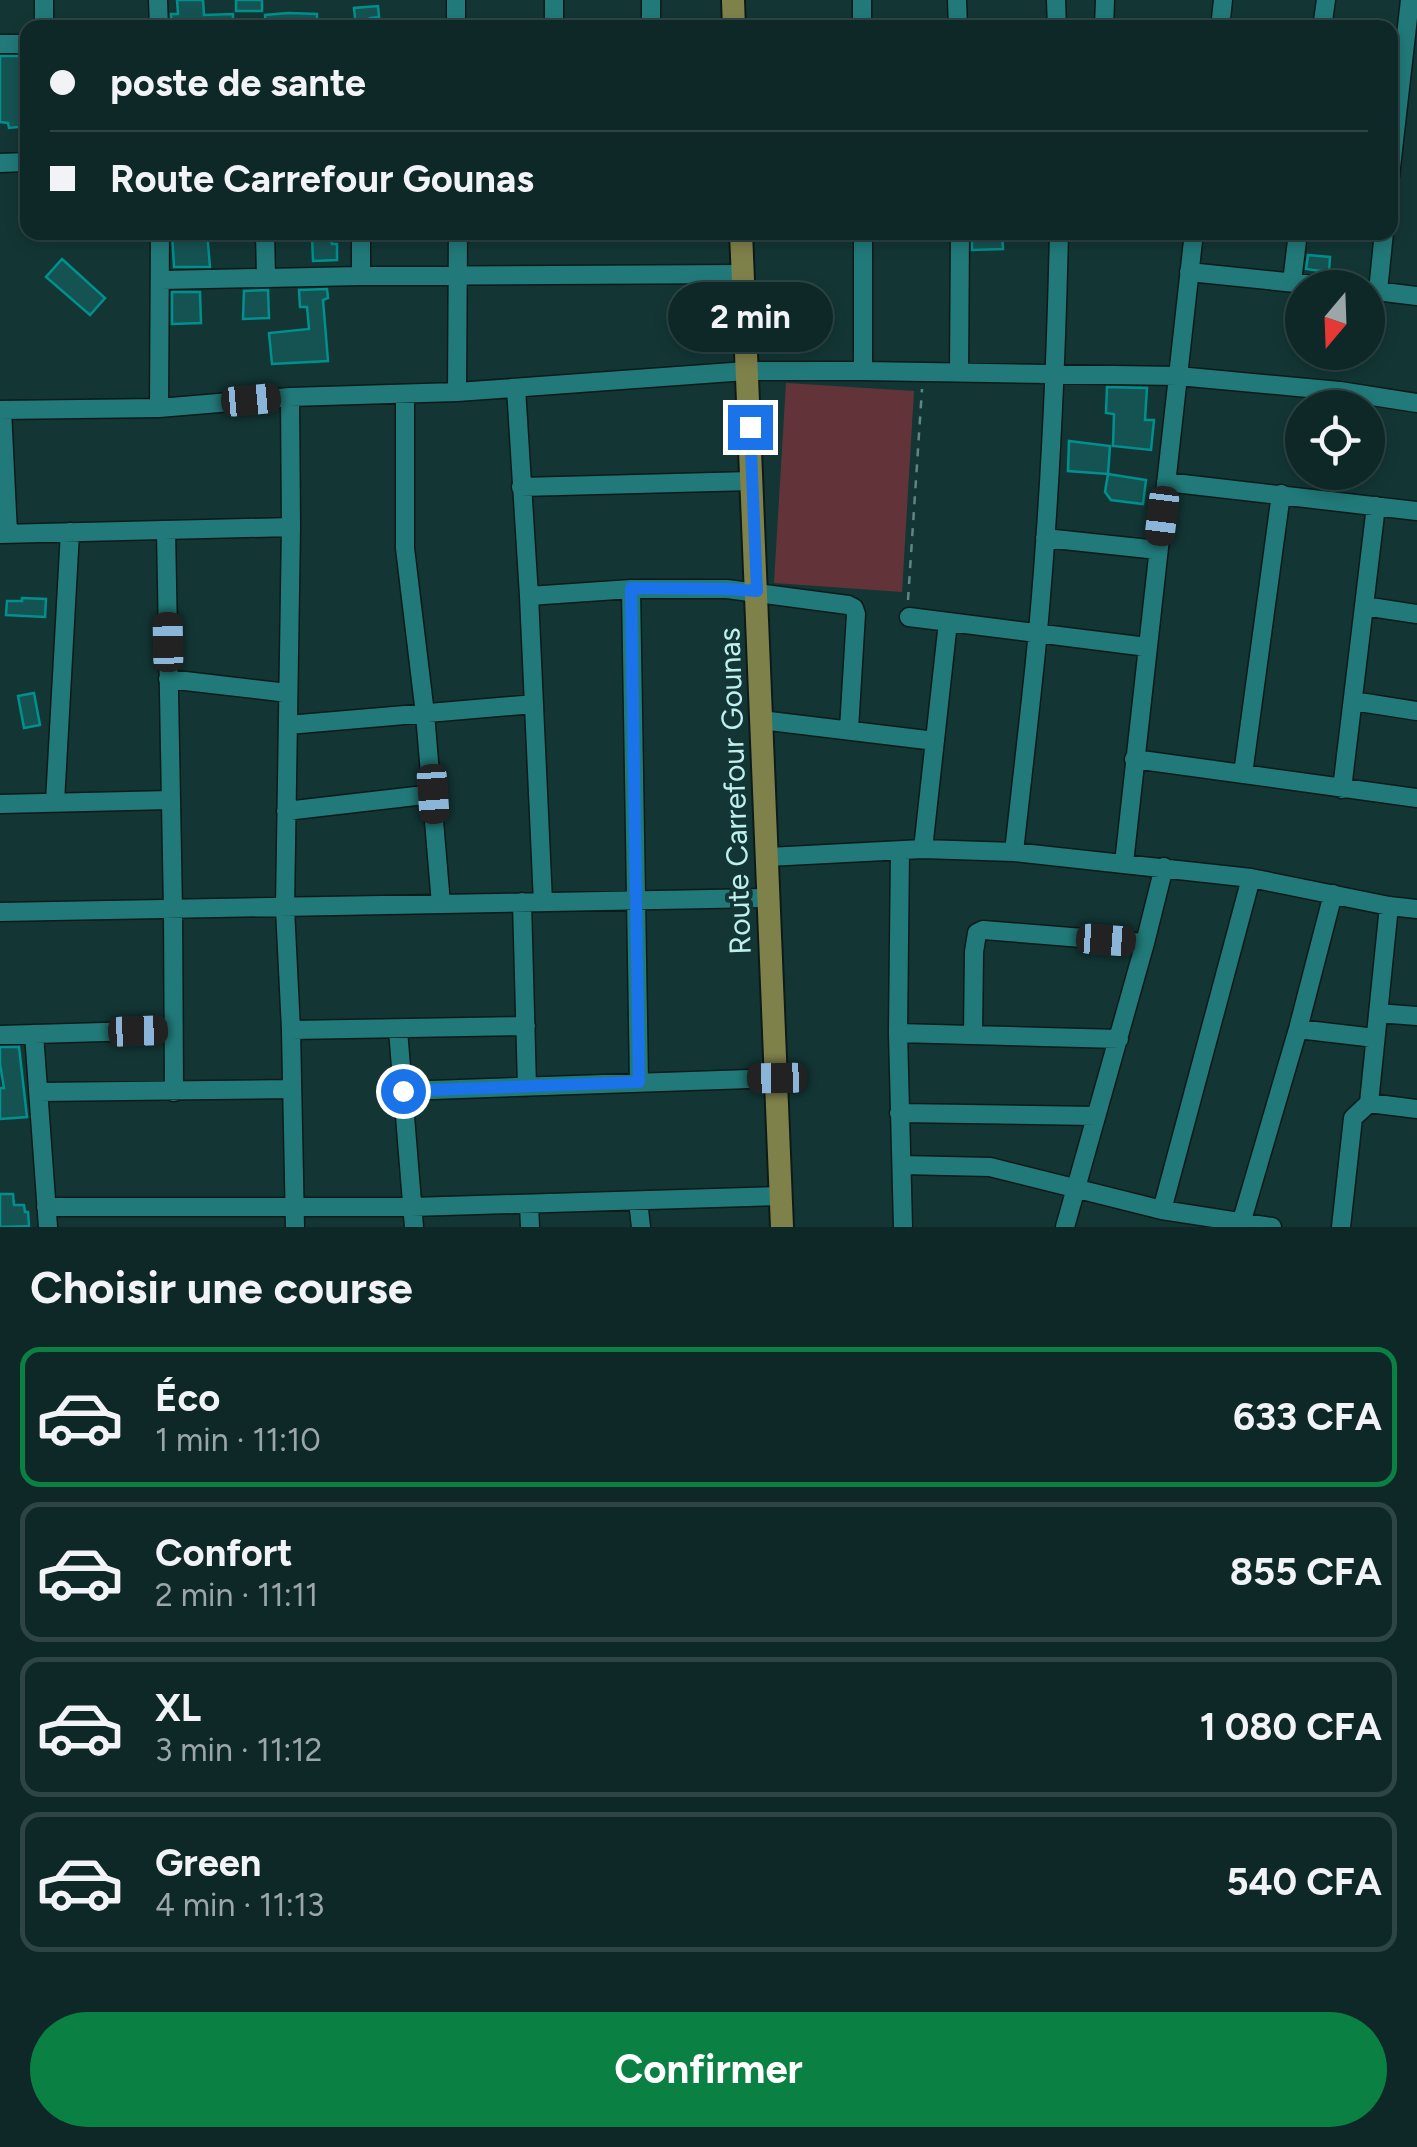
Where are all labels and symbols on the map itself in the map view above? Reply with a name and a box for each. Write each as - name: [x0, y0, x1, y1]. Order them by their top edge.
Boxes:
- north arrow: [1285, 270, 1385, 370]
- callout: 2 min: [668, 282, 832, 352]
- car: [220, 382, 282, 418]
- route end: [728, 405, 773, 450]
- car: [1143, 484, 1181, 548]
- car: [152, 612, 184, 672]
- street label: Route Carrefour Gounas: [710, 627, 759, 955]
- car: [416, 763, 450, 825]
- car: [1075, 923, 1137, 957]
- car: [107, 1015, 169, 1047]
- car: [747, 1062, 807, 1094]
- route start: [381, 1069, 426, 1114]

